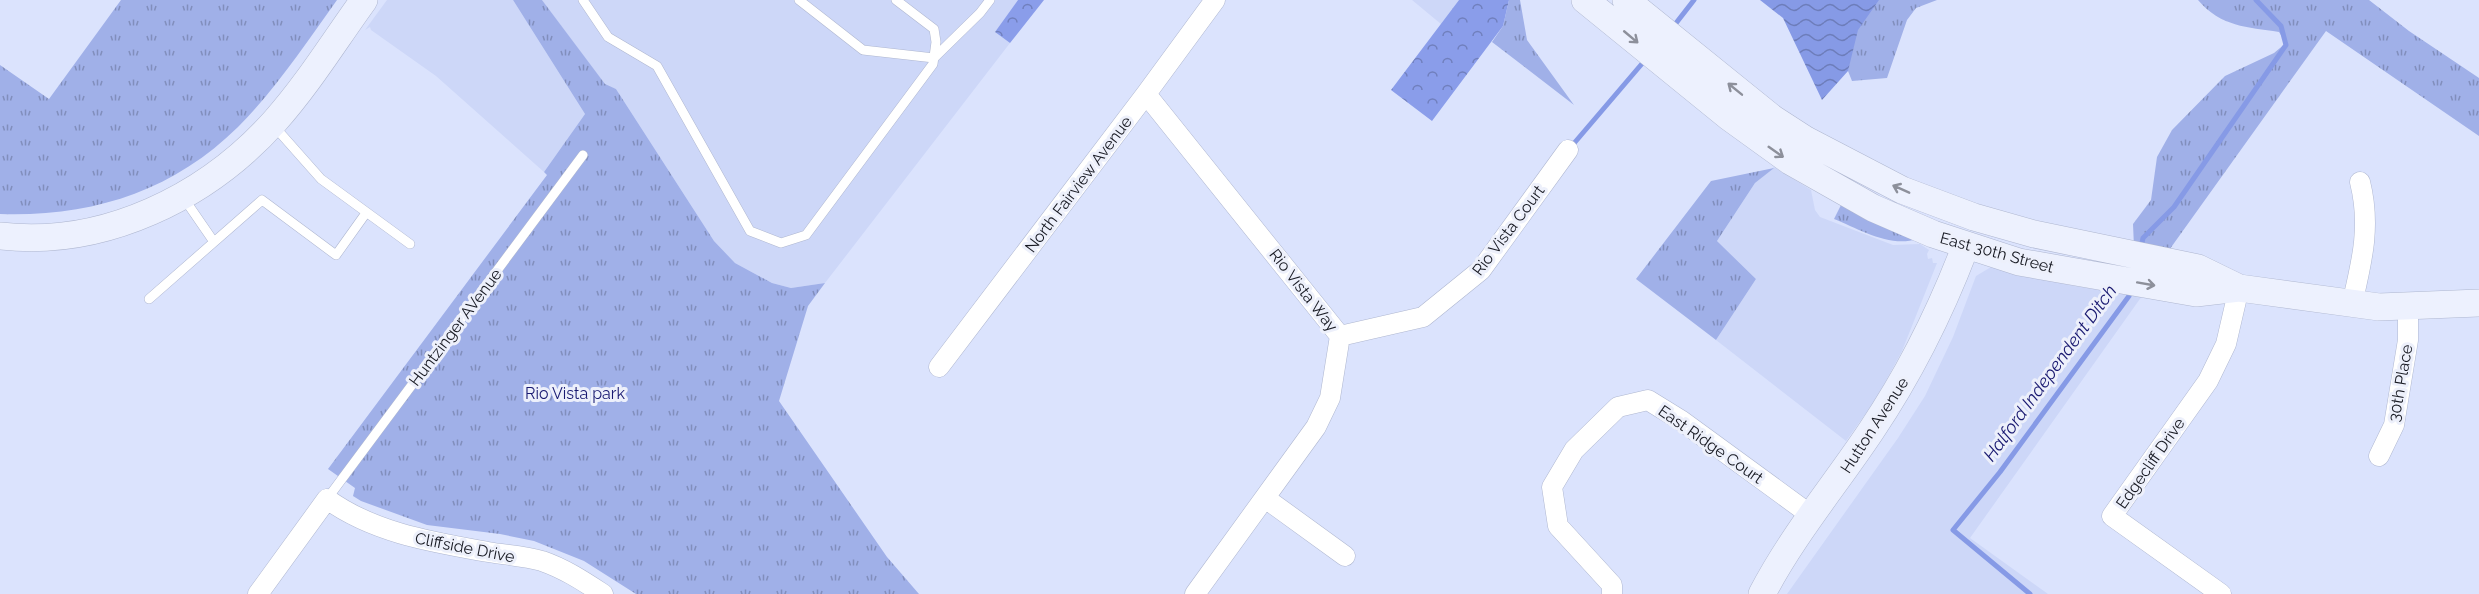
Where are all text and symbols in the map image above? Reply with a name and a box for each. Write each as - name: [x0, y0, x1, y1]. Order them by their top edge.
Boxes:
- one-way arrow: [1622, 30, 1638, 43]
- one-way arrow: [1727, 82, 1743, 95]
- street label: North Fairview Avenue: [1021, 112, 1136, 256]
- one-way arrow: [1768, 146, 1784, 158]
- street label: Rio Vista Court: [1468, 181, 1549, 279]
- one-way arrow: [1893, 183, 1911, 194]
- street label: East 30th Street: [1938, 228, 2056, 277]
- street label: Rio Vista Way: [1265, 245, 1342, 336]
- street label: Huntzinger AVenue: [405, 265, 506, 390]
- one-way arrow: [2135, 279, 2155, 290]
- water label: Halford Independent Ditch: [1979, 281, 2121, 465]
- street label: 30th Place: [2384, 343, 2417, 423]
- street label: Hutton Avenue: [1836, 374, 1912, 477]
- park label: Rio Vista park: [525, 384, 625, 403]
- street label: East Ridge Court: [1655, 401, 1767, 488]
- street label: Edgecliff Drive: [2112, 414, 2189, 512]
- street label: Cliffside Drive: [414, 529, 516, 566]

